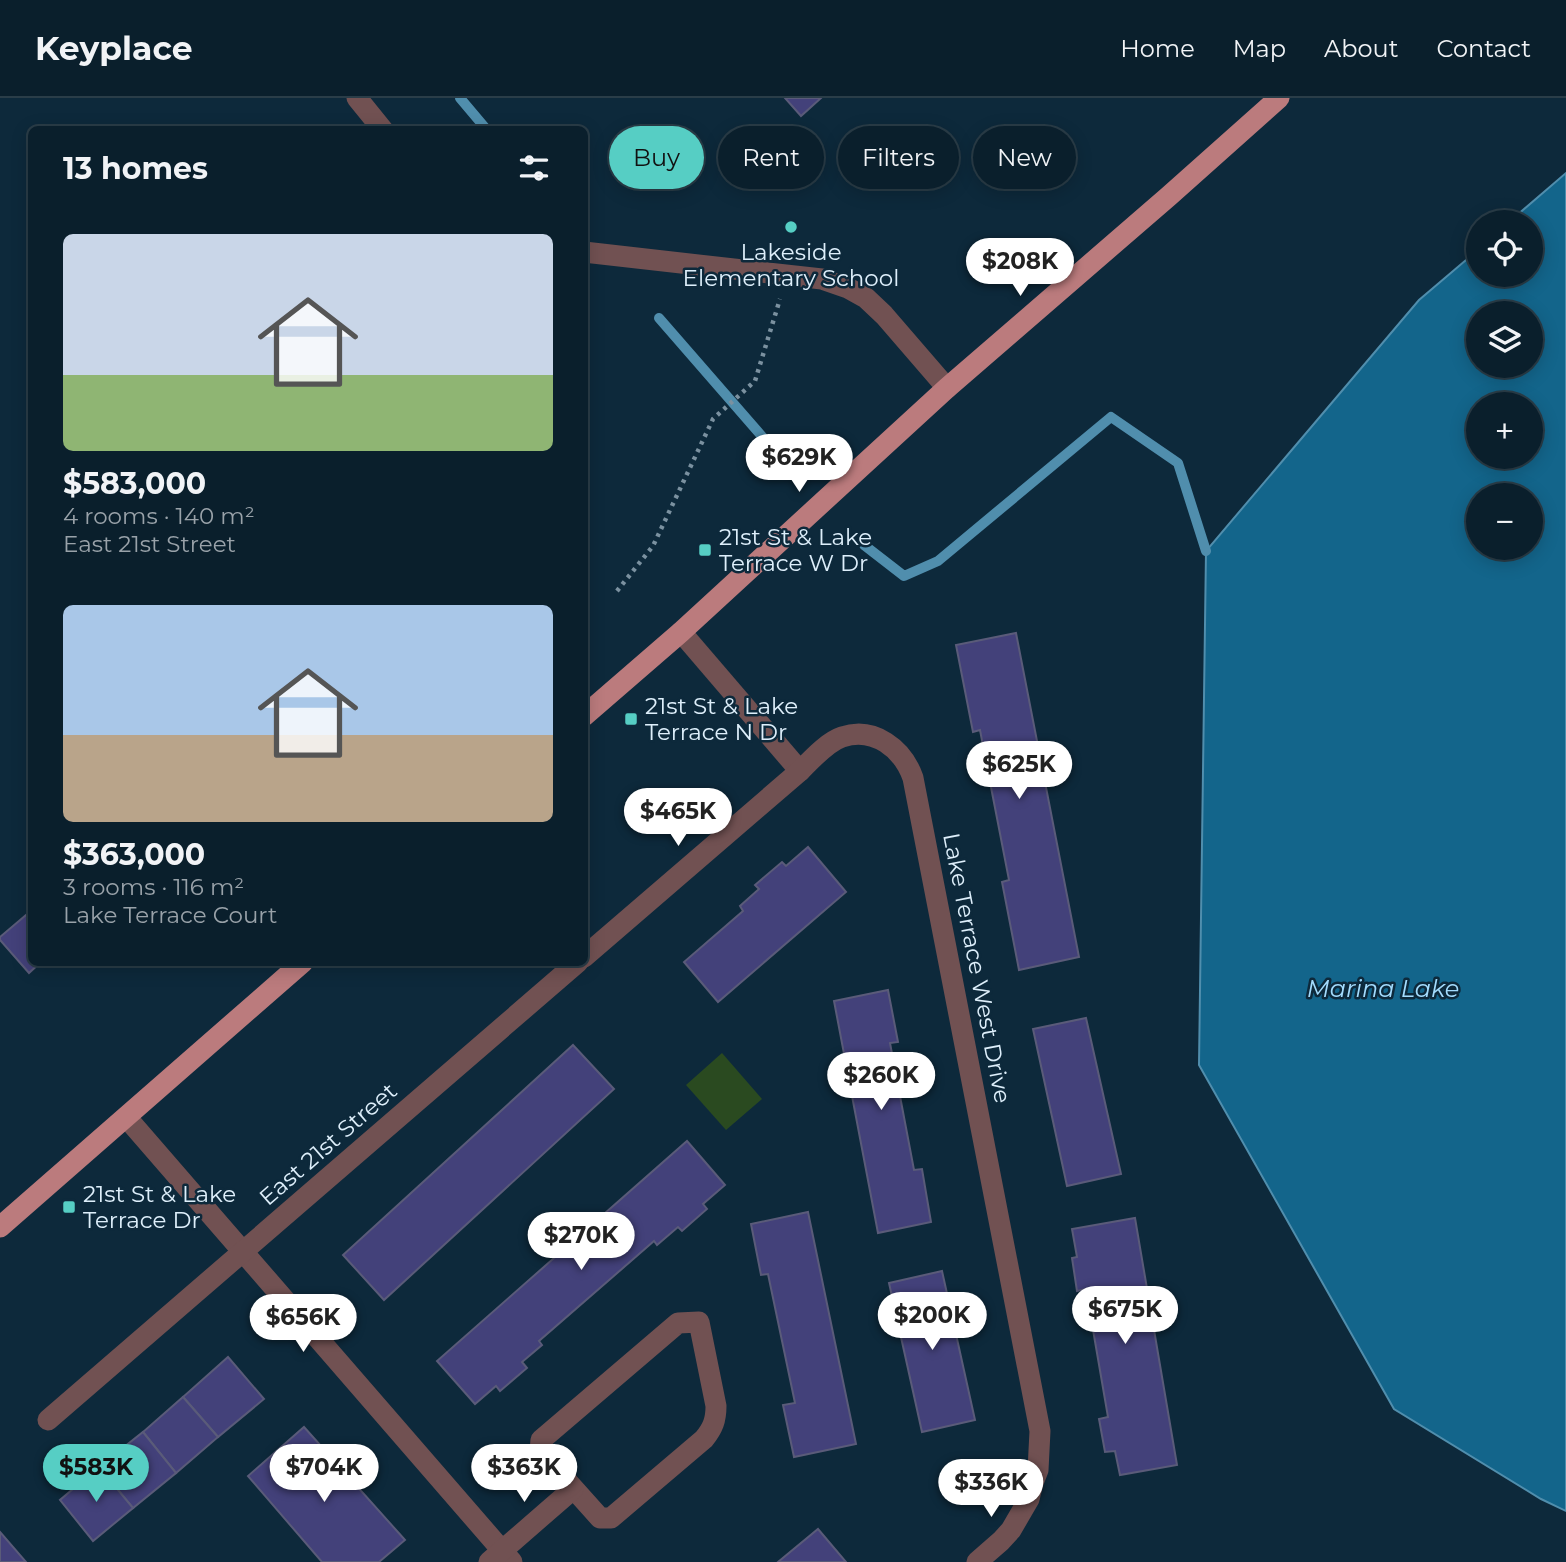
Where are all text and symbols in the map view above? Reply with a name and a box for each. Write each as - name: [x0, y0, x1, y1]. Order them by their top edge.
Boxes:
- text: Keyplace: [35, 28, 193, 68]
- text: Home: [1120, 34, 1195, 63]
- text: Map: [1233, 34, 1286, 63]
- text: About: [1324, 34, 1398, 63]
- text: Contact: [1436, 34, 1531, 63]
- chip: Buy: [609, 126, 704, 189]
- chip: Rent: [718, 126, 824, 189]
- chip: Filters: [838, 126, 959, 189]
- chip: New: [973, 126, 1076, 189]
- icon: filters: [515, 149, 553, 187]
- text: 13 homes: [63, 150, 208, 187]
- map controls: [1466, 210, 1543, 560]
- button: locate: [1466, 210, 1543, 287]
- marker: Lakeside Elementary School: [783, 219, 799, 235]
- place label: Lakeside Elementary School: [683, 238, 899, 292]
- pin: $208K: [971, 238, 1069, 298]
- text: $208K: [982, 247, 1058, 275]
- icon: home: [245, 279, 371, 405]
- button: layers: [1466, 301, 1543, 378]
- button: +: [1466, 392, 1543, 469]
- pin: $629K: [750, 434, 848, 494]
- text: $629K: [762, 443, 836, 471]
- text: $583,000: [63, 465, 206, 502]
- button: −: [1466, 483, 1543, 560]
- text: 4 rooms · 140 m²: [63, 502, 255, 530]
- place label: 21st St & Lake Terrace W Dr: [719, 523, 872, 577]
- text: East 21st Street: [63, 530, 236, 558]
- marker: 21st St & Lake Terrace W Dr: [697, 542, 713, 558]
- icon: home: [245, 650, 371, 776]
- place label: 21st St & Lake Terrace N Dr: [645, 692, 798, 746]
- marker: 21st St & Lake Terrace N Dr: [623, 711, 639, 727]
- pin: $625K: [970, 742, 1068, 801]
- text: $625K: [982, 750, 1056, 778]
- pin: $465K: [629, 788, 727, 848]
- text: $465K: [640, 797, 716, 825]
- street label: Lake Terrace West Drive: [937, 830, 1017, 1106]
- text: $363,000: [63, 836, 205, 873]
- text: 3 rooms · 116 m²: [63, 873, 244, 901]
- text: Lake Terrace Court: [63, 901, 277, 929]
- water label: Marina Lake: [1307, 974, 1459, 1003]
- pin: $260K: [832, 1052, 930, 1112]
- text: $260K: [843, 1061, 919, 1089]
- street label: East 21st Street: [254, 1077, 402, 1211]
- place label: 21st St & Lake Terrace Dr: [83, 1180, 236, 1234]
- marker: 21st St & Lake Terrace Dr: [61, 1199, 77, 1215]
- pin: $270K: [532, 1212, 630, 1272]
- text: $270K: [544, 1221, 618, 1249]
- pin: $675K: [1076, 1286, 1174, 1346]
- pin: $200K: [883, 1292, 981, 1352]
- pin: $656K: [254, 1294, 352, 1354]
- text: $675K: [1088, 1295, 1162, 1323]
- text: $200K: [894, 1301, 970, 1329]
- text: $656K: [266, 1303, 340, 1331]
- pin: $583K: [47, 1444, 145, 1504]
- pin: $704K: [275, 1444, 373, 1504]
- pin: $363K: [475, 1444, 573, 1504]
- text: $583K: [59, 1453, 133, 1481]
- text: $704K: [286, 1453, 362, 1481]
- text: $363K: [487, 1453, 561, 1481]
- pin: $336K: [942, 1460, 1040, 1519]
- text: $336K: [954, 1468, 1028, 1496]

